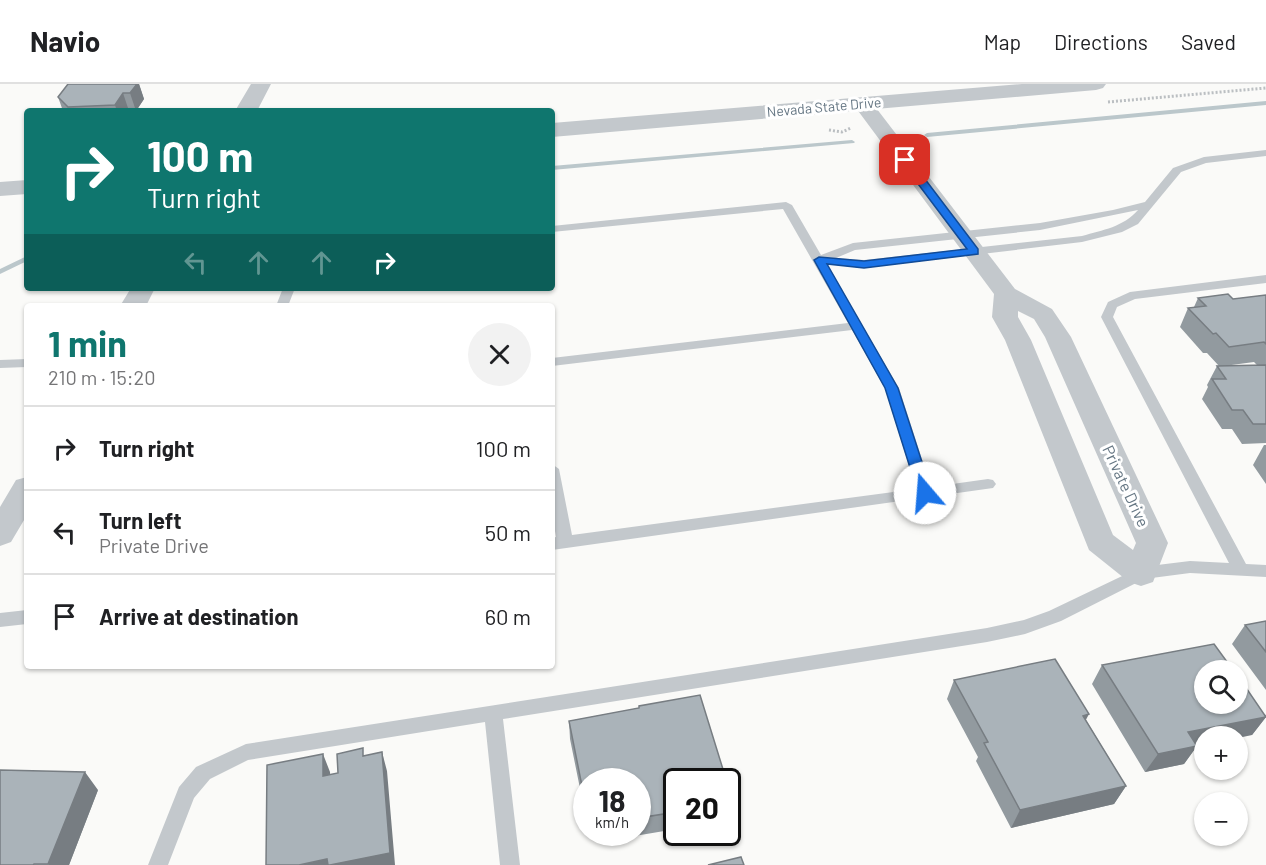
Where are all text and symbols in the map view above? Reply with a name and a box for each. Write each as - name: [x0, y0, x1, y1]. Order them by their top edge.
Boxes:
- text: Navio: [30, 24, 100, 58]
- text: Map: [984, 29, 1021, 54]
- text: Directions: [1054, 29, 1148, 54]
- text: Saved: [1181, 29, 1236, 54]
- street label: Nevada State Drive: [766, 93, 882, 120]
- text: 100 m: [147, 130, 253, 180]
- icon: right: [48, 132, 126, 210]
- pin: [879, 134, 930, 185]
- icon: arrive: [888, 143, 921, 176]
- text: Turn right: [147, 181, 261, 213]
- icon: left: [179, 246, 212, 279]
- icon: ahead: [242, 246, 275, 279]
- icon: ahead: [305, 246, 338, 279]
- icon: right: [368, 246, 401, 279]
- text: 1 min: [48, 321, 127, 364]
- button: close: [468, 323, 531, 386]
- text: 210 m · 15:20: [48, 365, 156, 389]
- icon: right: [48, 432, 81, 465]
- text: Turn right: [99, 435, 194, 461]
- text: 100 m: [476, 435, 531, 461]
- street label: Private Drive: [1099, 442, 1154, 530]
- position arrow: [893, 461, 957, 525]
- text: Turn left: [99, 507, 182, 533]
- icon: left: [48, 516, 81, 549]
- text: 50 m: [485, 519, 531, 545]
- text: Private Drive: [99, 533, 209, 557]
- icon: arrive: [48, 600, 81, 633]
- text: Arrive at destination: [99, 603, 298, 629]
- text: 60 m: [485, 603, 531, 629]
- map controls: [1194, 660, 1248, 846]
- button: search: [1194, 660, 1248, 714]
- button: +: [1194, 726, 1248, 780]
- speed limit sign: 20: [663, 768, 741, 846]
- text: 18: [599, 782, 625, 818]
- button: −: [1194, 792, 1248, 846]
- text: km/h: [595, 813, 629, 831]

